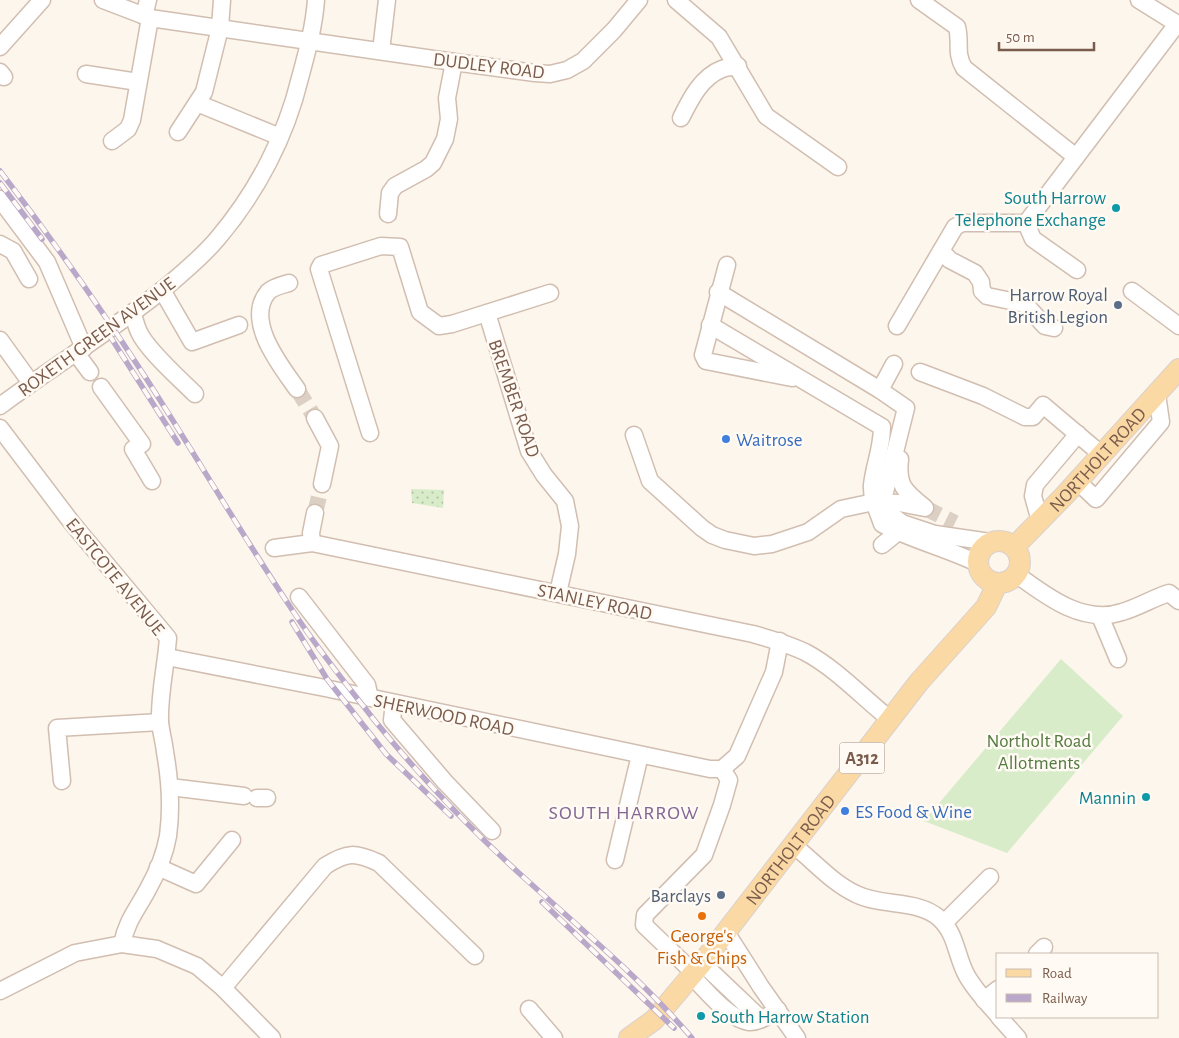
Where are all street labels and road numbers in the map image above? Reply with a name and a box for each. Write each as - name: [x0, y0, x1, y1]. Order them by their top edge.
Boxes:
- street label: DUDLEY ROAD: [432, 50, 546, 83]
- street label: ROXETH GREEN AVENUE: [15, 274, 179, 400]
- street label: BREMBER ROAD: [485, 337, 543, 460]
- street label: NORTHOLT ROAD: [1046, 404, 1150, 516]
- street label: EASTCOTE AVENUE: [62, 515, 168, 639]
- street label: STANLEY ROAD: [536, 581, 654, 624]
- street label: SHERWOOD ROAD: [372, 691, 516, 740]
- road number: A312: [840, 742, 884, 774]
- street label: NORTHOLT ROAD: [743, 792, 839, 909]

